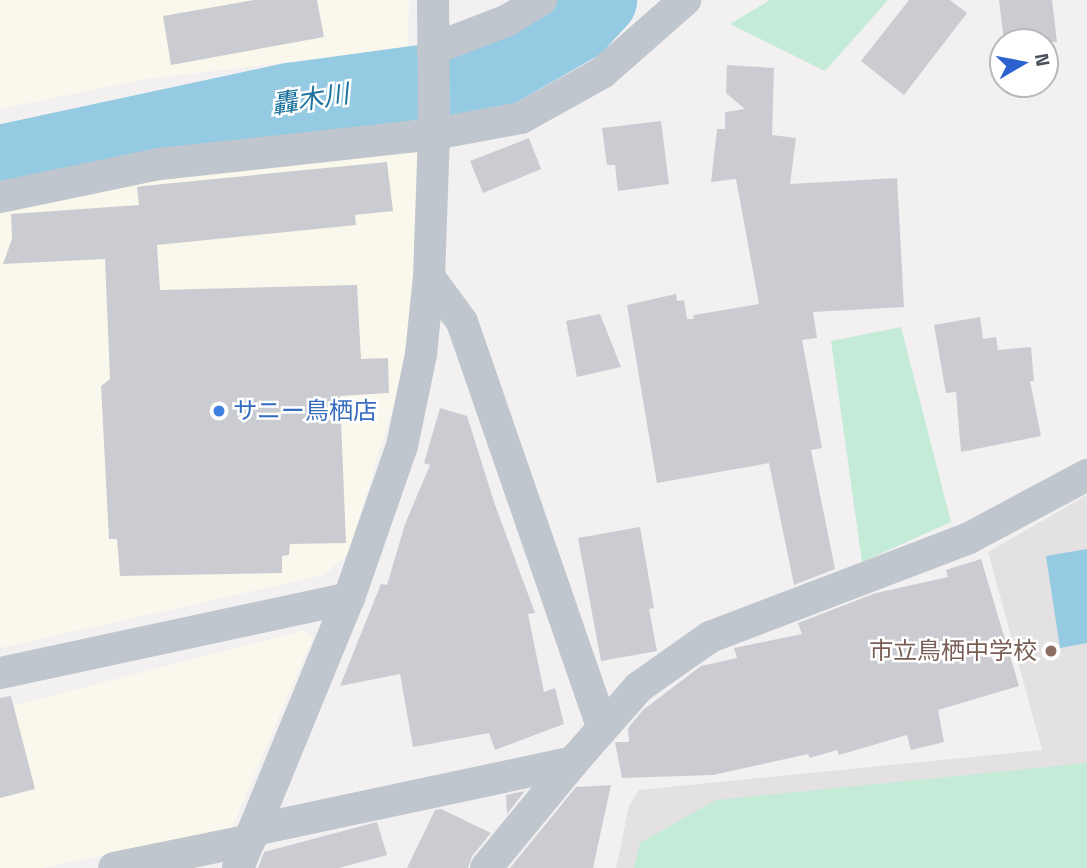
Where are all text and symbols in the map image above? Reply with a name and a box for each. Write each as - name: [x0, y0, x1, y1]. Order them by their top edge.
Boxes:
- north arrow: [989, 28, 1059, 98]
- text: N: [1028, 51, 1059, 69]
- water label: 轟木川: [269, 77, 351, 121]
- place label: サニー鳥栖店: [233, 397, 377, 425]
- marker: サニー鳥栖店: [211, 403, 227, 419]
- place label: 市立鳥栖中学校: [869, 637, 1037, 665]
- marker: 市立鳥栖中学校: [1043, 643, 1059, 659]

